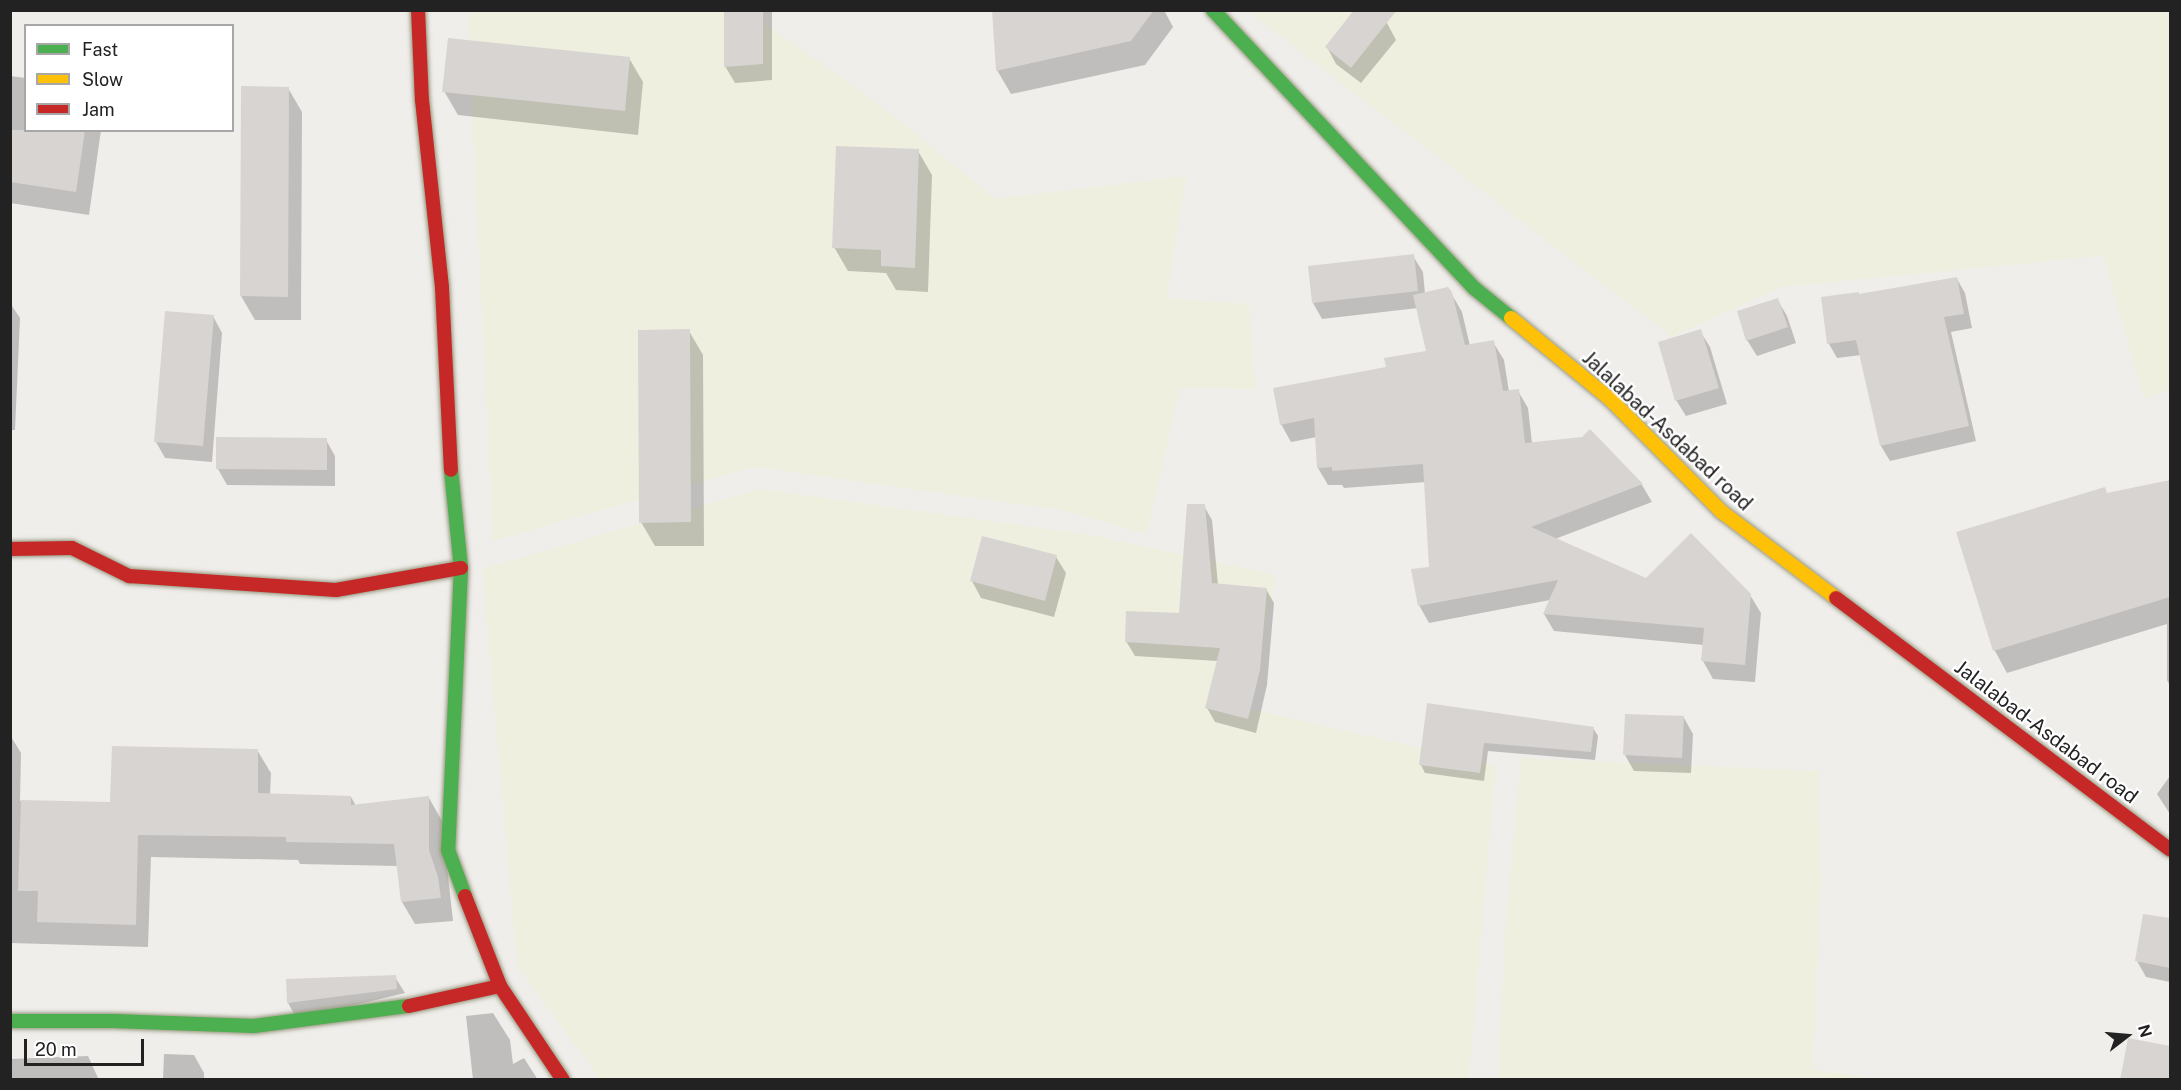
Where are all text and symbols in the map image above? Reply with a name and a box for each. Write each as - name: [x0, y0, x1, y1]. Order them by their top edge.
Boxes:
- legend: [24, 24, 234, 132]
- text: Fast: [82, 39, 118, 60]
- text: Slow: [82, 69, 123, 90]
- text: Jam: [82, 99, 115, 120]
- street label: Jalalabad-Asdabad road: [1577, 346, 1757, 516]
- street label: Jalalabad-Asdabad road: [1950, 655, 2142, 809]
- north arrow: [2097, 1006, 2157, 1066]
- text: N: [2134, 1022, 2156, 1040]
- scale bar: [27, 1027, 147, 1065]
- text: 20 m: [35, 1039, 77, 1060]

